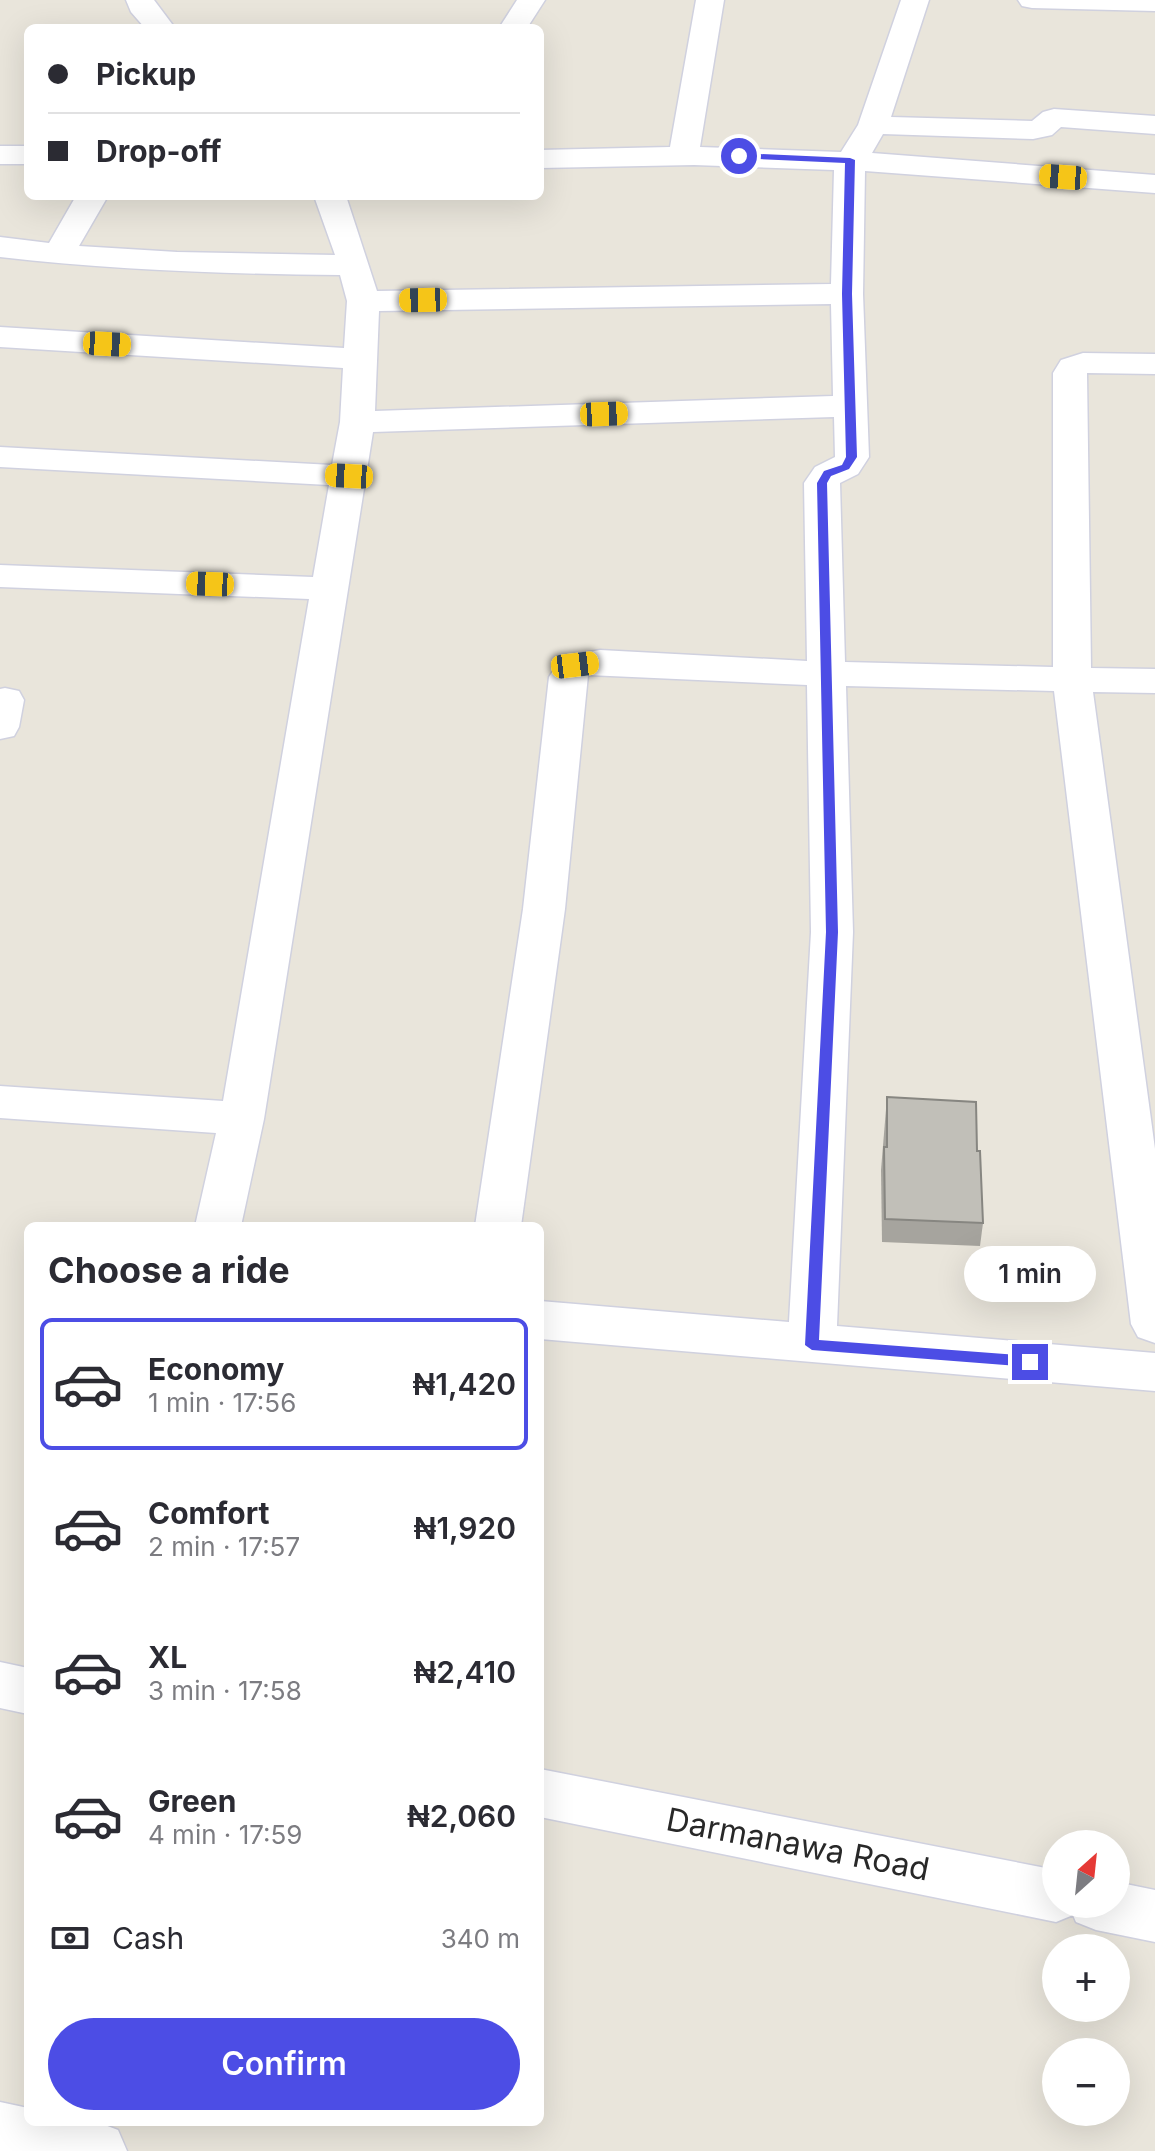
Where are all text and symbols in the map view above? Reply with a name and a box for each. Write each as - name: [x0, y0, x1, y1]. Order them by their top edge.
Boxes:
- text: Pickup: [96, 56, 196, 92]
- text: Drop-off: [96, 133, 222, 169]
- route start: [721, 138, 757, 174]
- car: [1038, 163, 1088, 191]
- car: [399, 288, 447, 312]
- car: [82, 331, 132, 357]
- car: [580, 401, 628, 427]
- car: [324, 463, 374, 489]
- car: [186, 571, 234, 597]
- car: [550, 650, 600, 680]
- callout: 1 min: [964, 1246, 1096, 1302]
- text: Choose a ride: [48, 1248, 290, 1292]
- text: 1 min: [998, 1258, 1062, 1289]
- route end: [1012, 1344, 1048, 1380]
- icon: car: [52, 1348, 124, 1420]
- text: Economy: [148, 1351, 284, 1387]
- text: ₦1,420: [412, 1366, 516, 1402]
- text: 1 min · 17:56: [148, 1387, 296, 1418]
- icon: car: [52, 1492, 124, 1564]
- text: Comfort: [148, 1495, 269, 1531]
- text: ₦1,920: [414, 1510, 516, 1546]
- text: 2 min · 17:57: [148, 1531, 300, 1562]
- icon: car: [52, 1636, 124, 1708]
- text: XL: [148, 1639, 187, 1675]
- text: ₦2,410: [413, 1654, 516, 1690]
- text: 3 min · 17:58: [148, 1675, 302, 1706]
- icon: car: [52, 1780, 124, 1852]
- text: Green: [148, 1783, 236, 1819]
- text: ₦2,060: [407, 1798, 516, 1834]
- street label: Darmanawa Road: [663, 1799, 933, 1889]
- text: 4 min · 17:59: [148, 1819, 303, 1850]
- north arrow: [1042, 1830, 1130, 1918]
- map controls: [1042, 1830, 1130, 2126]
- icon: cash: [48, 1916, 92, 1960]
- text: Cash: [112, 1920, 184, 1956]
- text: 340 m: [441, 1923, 520, 1954]
- button: +: [1042, 1934, 1130, 2022]
- button: Confirm: [48, 2018, 520, 2110]
- button: −: [1042, 2038, 1130, 2126]

